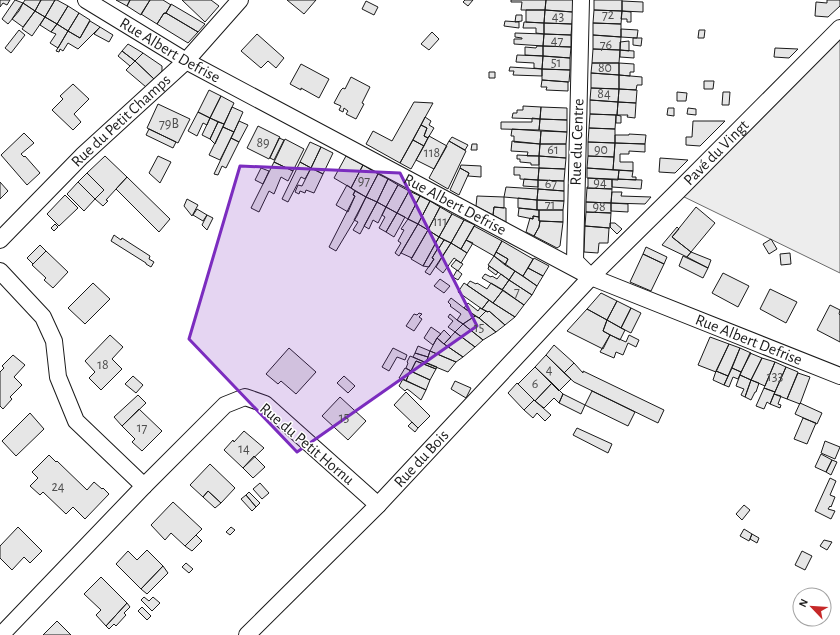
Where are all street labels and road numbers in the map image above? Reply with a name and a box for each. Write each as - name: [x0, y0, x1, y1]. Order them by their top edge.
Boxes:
- street label: Rue Albert Defrise: [117, 15, 223, 86]
- street label: Rue du Petit Champs: [68, 71, 174, 170]
- street label: Rue du Centre: [567, 98, 587, 186]
- street label: Pavé du Vingt: [681, 117, 752, 188]
- street label: Rue Albert Defrise: [401, 171, 509, 238]
- street label: Rue Albert Defrise: [693, 311, 805, 368]
- street label: Rue du Petit Hornu: [257, 400, 357, 488]
- street label: Rue du Bois: [391, 427, 452, 490]

